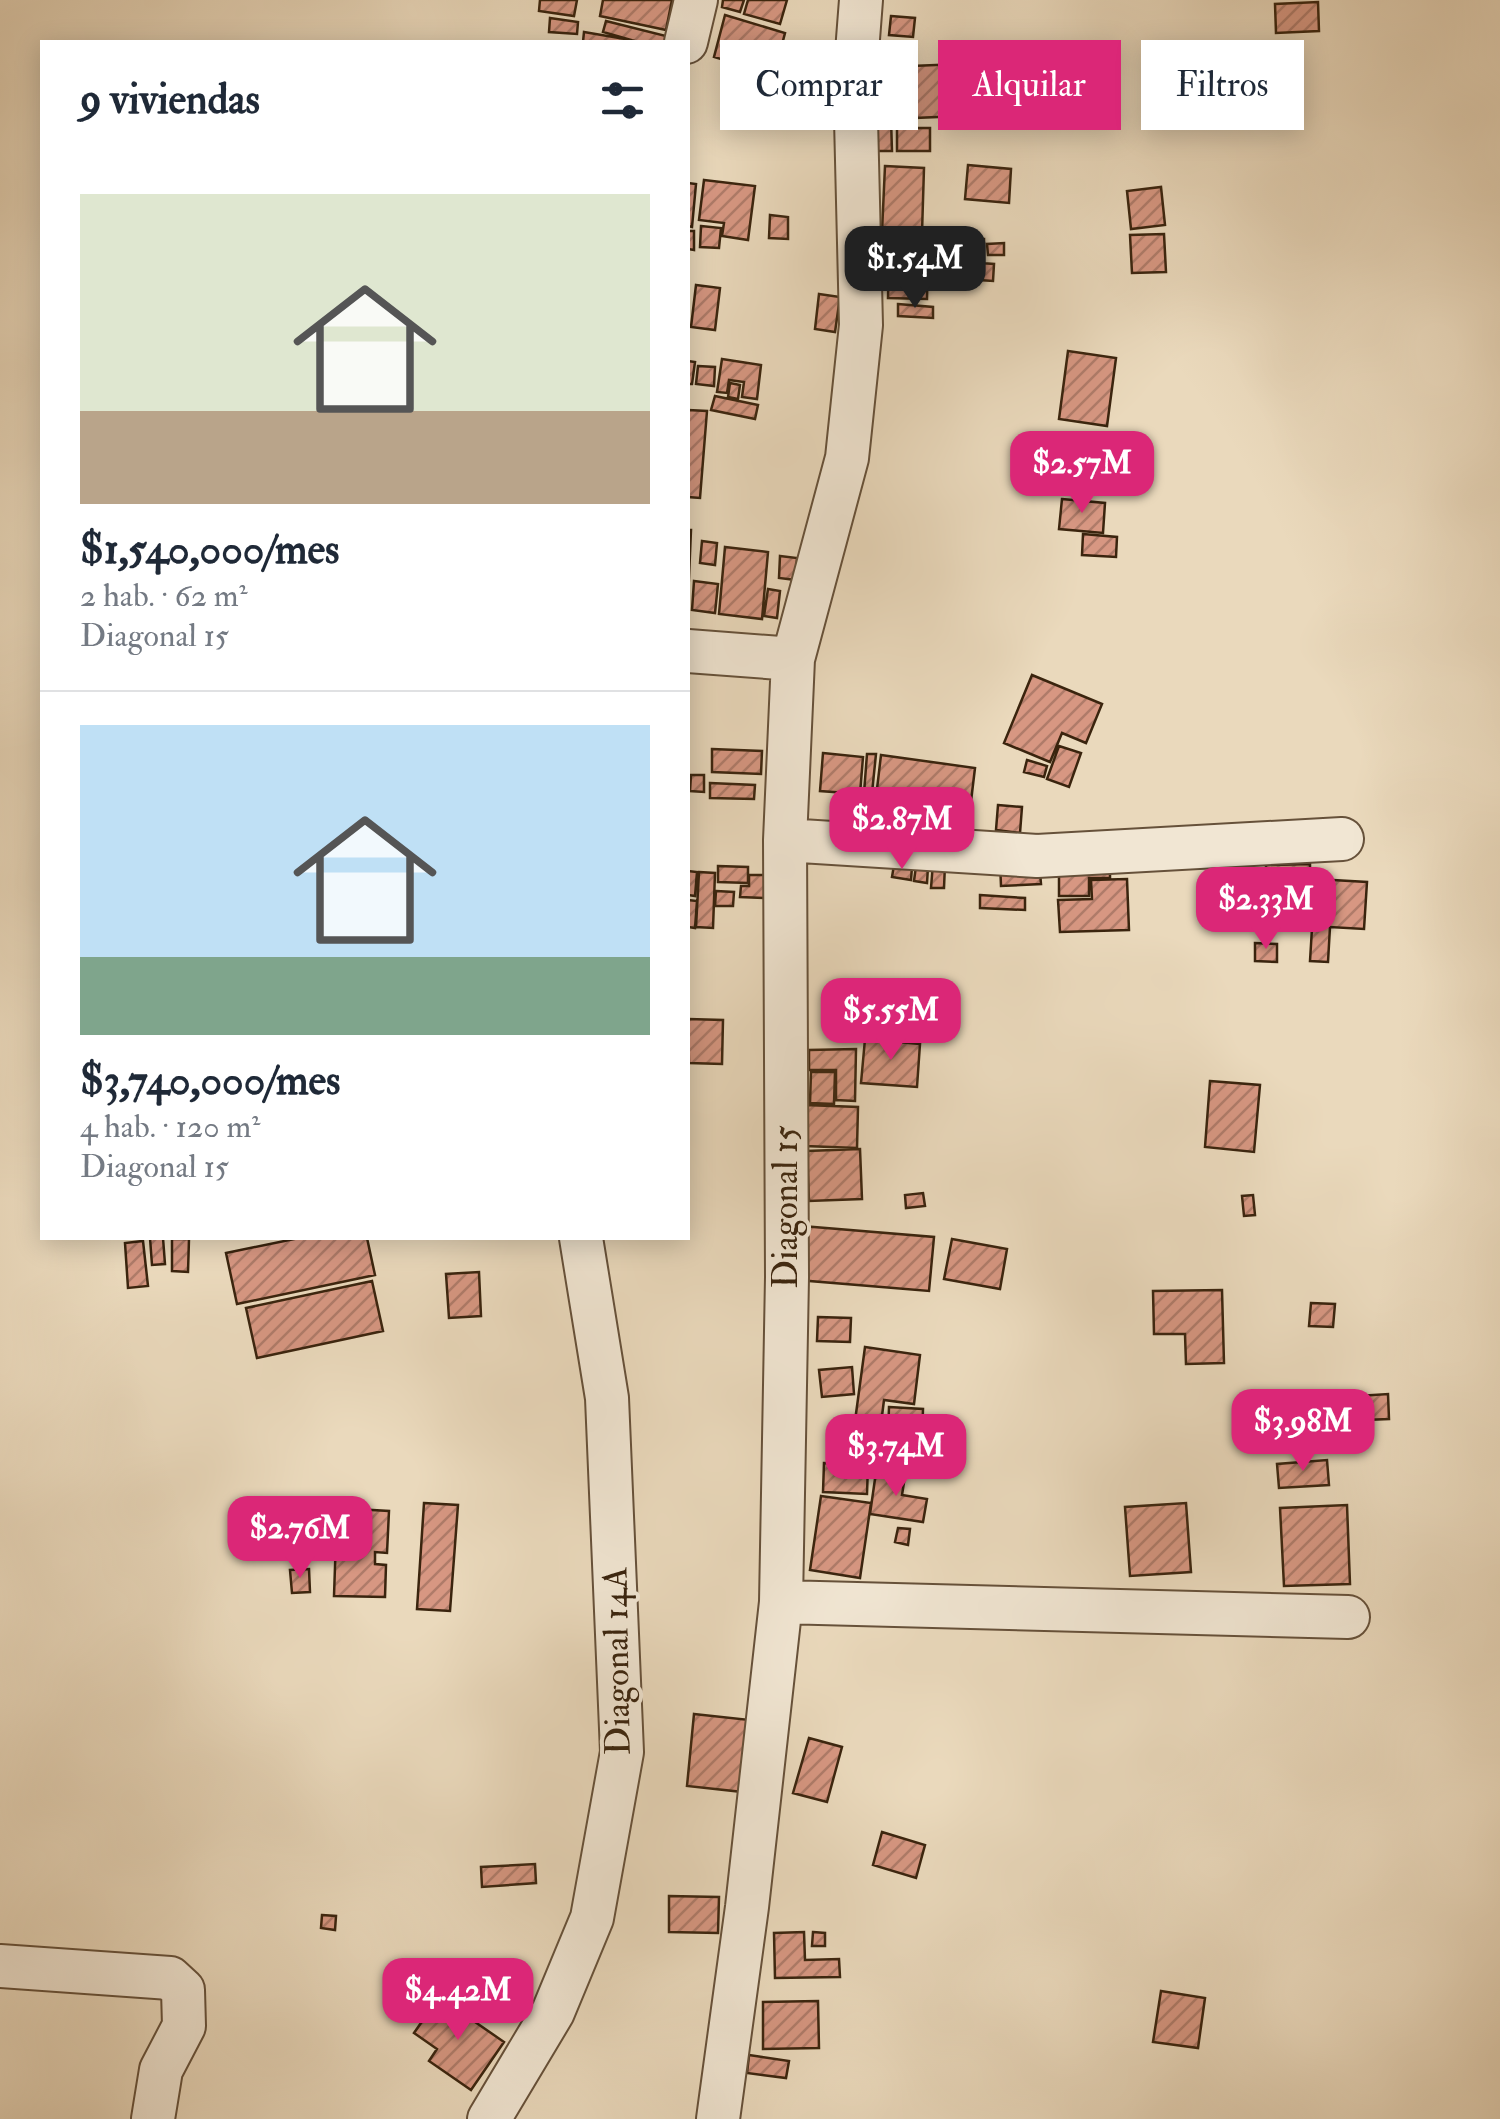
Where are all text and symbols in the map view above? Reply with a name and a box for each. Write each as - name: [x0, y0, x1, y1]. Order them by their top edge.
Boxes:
- chip: Comprar: [720, 40, 918, 130]
- chip: Alquilar: [938, 40, 1121, 130]
- chip: Filtros: [1141, 40, 1304, 130]
- icon: filters: [595, 73, 650, 128]
- text: 9 viviendas: [80, 74, 260, 126]
- pin: $1.54M: [834, 226, 996, 311]
- text: $1.54M: [867, 238, 963, 278]
- icon: home: [275, 259, 455, 439]
- pin: $2.57M: [1001, 431, 1163, 516]
- text: $2.57M: [1032, 443, 1132, 483]
- text: $1,540,000/mes: [80, 524, 340, 576]
- text: 2 hab. · 62 m²: [80, 576, 247, 616]
- text: Diagonal 15: [80, 616, 229, 656]
- pin: $2.87M: [821, 787, 983, 872]
- icon: home: [275, 790, 455, 970]
- text: $2.87M: [851, 799, 953, 839]
- pin: $2.33M: [1185, 867, 1347, 952]
- text: $2.33M: [1218, 879, 1314, 919]
- pin: $5.55M: [810, 978, 972, 1063]
- text: $5.55M: [843, 990, 939, 1030]
- text: $3,740,000/mes: [80, 1055, 340, 1107]
- text: 4 hab. · 120 m²: [80, 1107, 260, 1147]
- street label: Diagonal 15: [764, 1125, 808, 1288]
- text: Diagonal 15: [80, 1147, 229, 1187]
- pin: $3.98M: [1222, 1389, 1384, 1474]
- text: $3.98M: [1254, 1401, 1352, 1441]
- pin: $3.74M: [815, 1414, 977, 1499]
- text: $3.74M: [847, 1426, 945, 1466]
- pin: $2.76M: [219, 1496, 381, 1581]
- text: $2.76M: [249, 1508, 351, 1548]
- street label: Diagonal 14A: [593, 1566, 641, 1756]
- pin: $4.42M: [377, 1958, 539, 2043]
- text: $4.42M: [404, 1970, 512, 2010]

